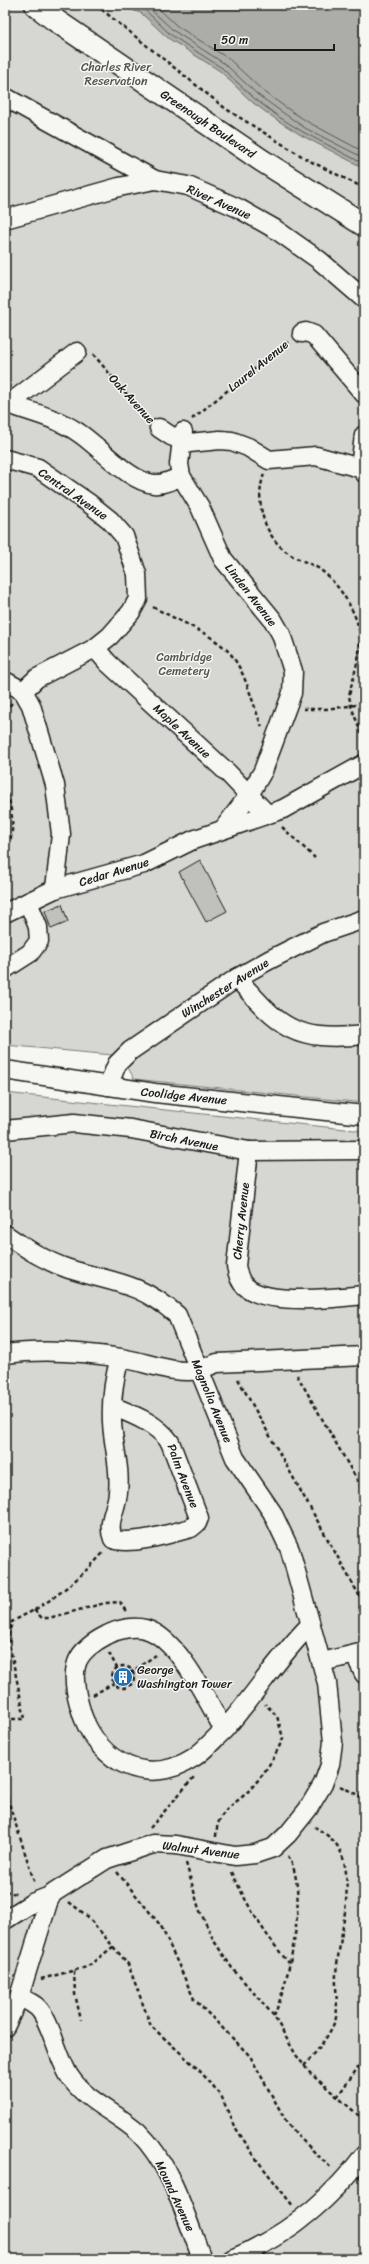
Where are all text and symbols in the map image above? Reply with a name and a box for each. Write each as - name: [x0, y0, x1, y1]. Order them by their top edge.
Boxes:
- scale bar: [215, 26, 334, 52]
- text: 50 m: [221, 29, 248, 51]
- park label: Charles River Reservation: [81, 56, 152, 92]
- street label: Greenough Boulevard: [156, 84, 261, 165]
- street label: River Avenue: [183, 178, 255, 226]
- street label: Laurel Avenue: [222, 334, 294, 398]
- street label: Oak Avenue: [103, 369, 161, 429]
- street label: Central Avenue: [33, 462, 113, 526]
- street label: Linden Avenue: [219, 558, 283, 632]
- park label: Cambridge Cemetery: [156, 646, 212, 682]
- street label: Maple Avenue: [148, 698, 216, 764]
- street label: Cedar Avenue: [76, 851, 152, 893]
- street label: Winchester Avenue: [177, 952, 274, 1024]
- street label: Coolidge Avenue: [140, 1081, 228, 1111]
- street label: Birch Avenue: [148, 1123, 220, 1157]
- street label: Cherry Avenue: [226, 1181, 256, 1261]
- street label: Magnolia Avenue: [185, 1356, 239, 1446]
- street label: Palm Avenue: [161, 1440, 205, 1512]
- place label: George Washington Tower: [137, 1659, 233, 1695]
- building icon: George Washington Tower: [112, 1666, 134, 1688]
- street label: Walnut Avenue: [161, 1834, 241, 1866]
- street label: Mound Avenue: [149, 2157, 201, 2235]

